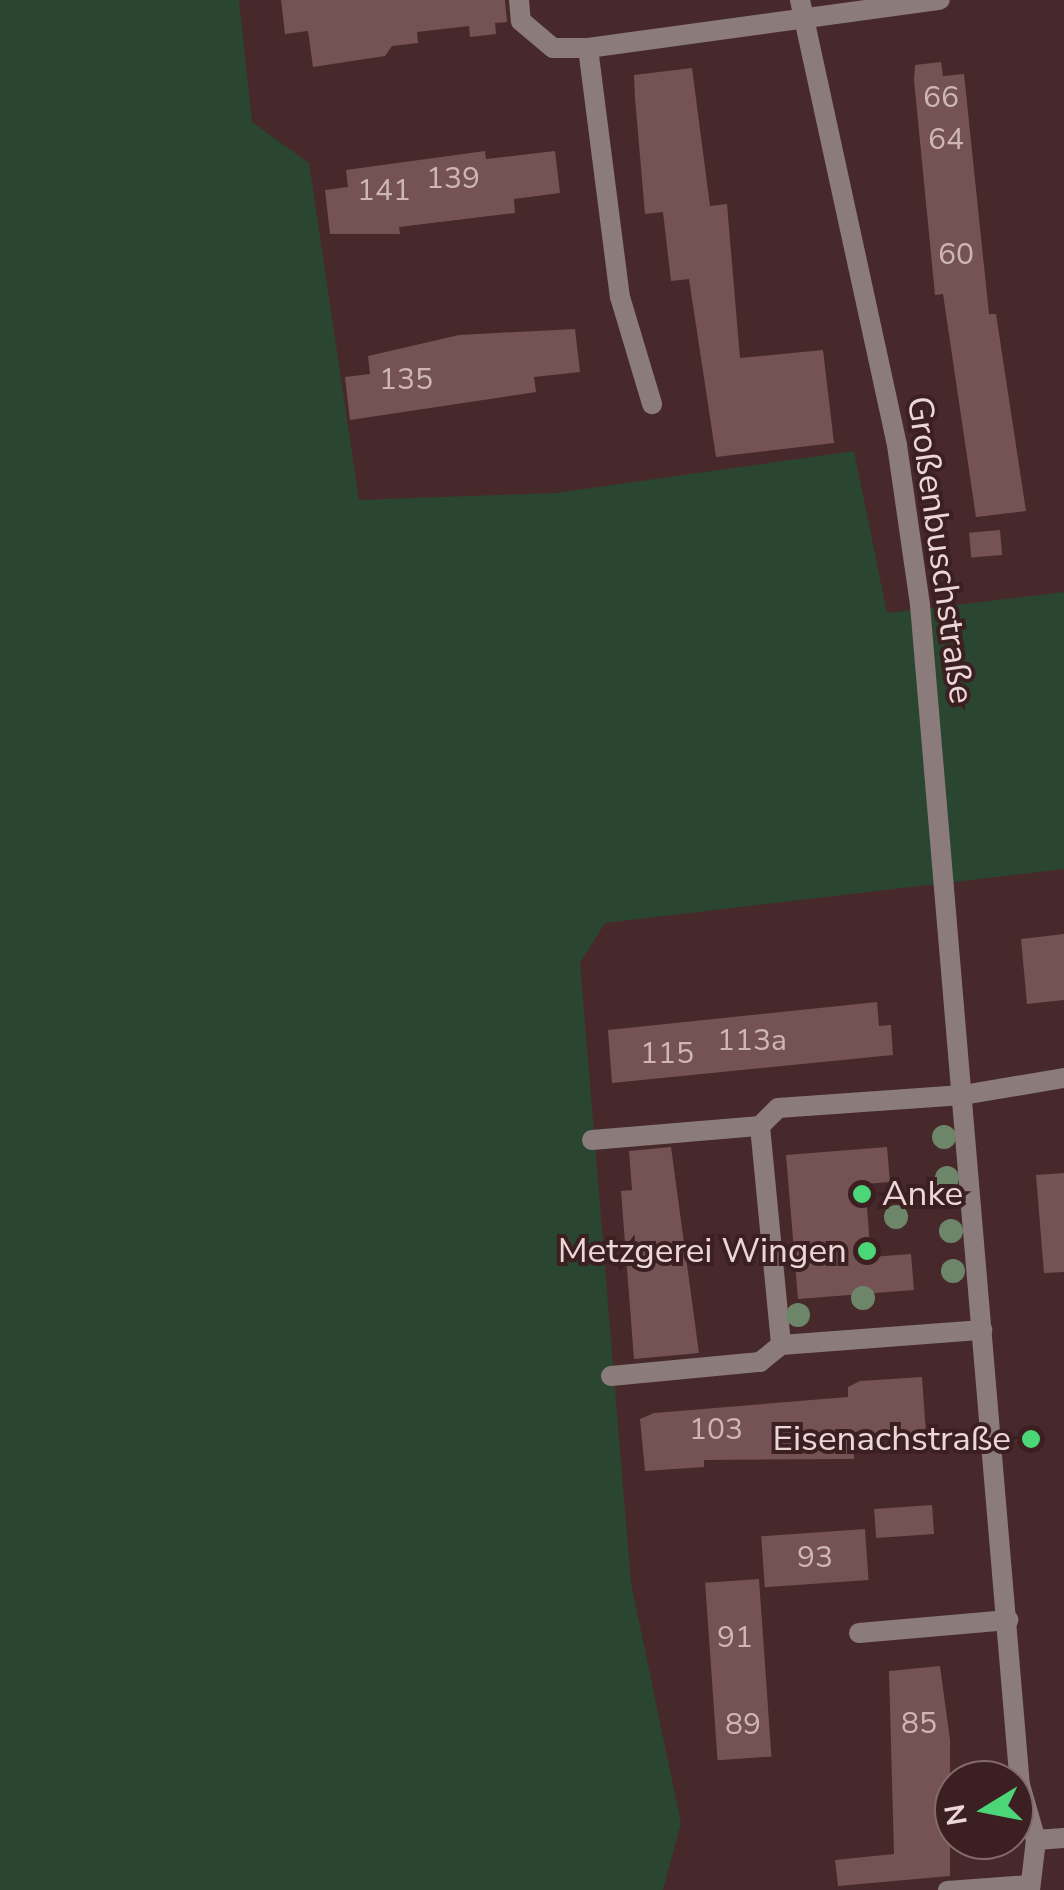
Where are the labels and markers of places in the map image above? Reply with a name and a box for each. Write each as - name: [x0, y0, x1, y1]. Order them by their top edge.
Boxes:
- place label: Anke: [882, 1173, 963, 1215]
- marker: Anke: [851, 1183, 873, 1205]
- place label: Metzgerei Wingen: [558, 1230, 847, 1272]
- marker: Metzgerei Wingen: [856, 1240, 878, 1262]
- place label: Eisenachstraße: [773, 1418, 1011, 1460]
- marker: Eisenachstraße: [1020, 1428, 1042, 1450]

